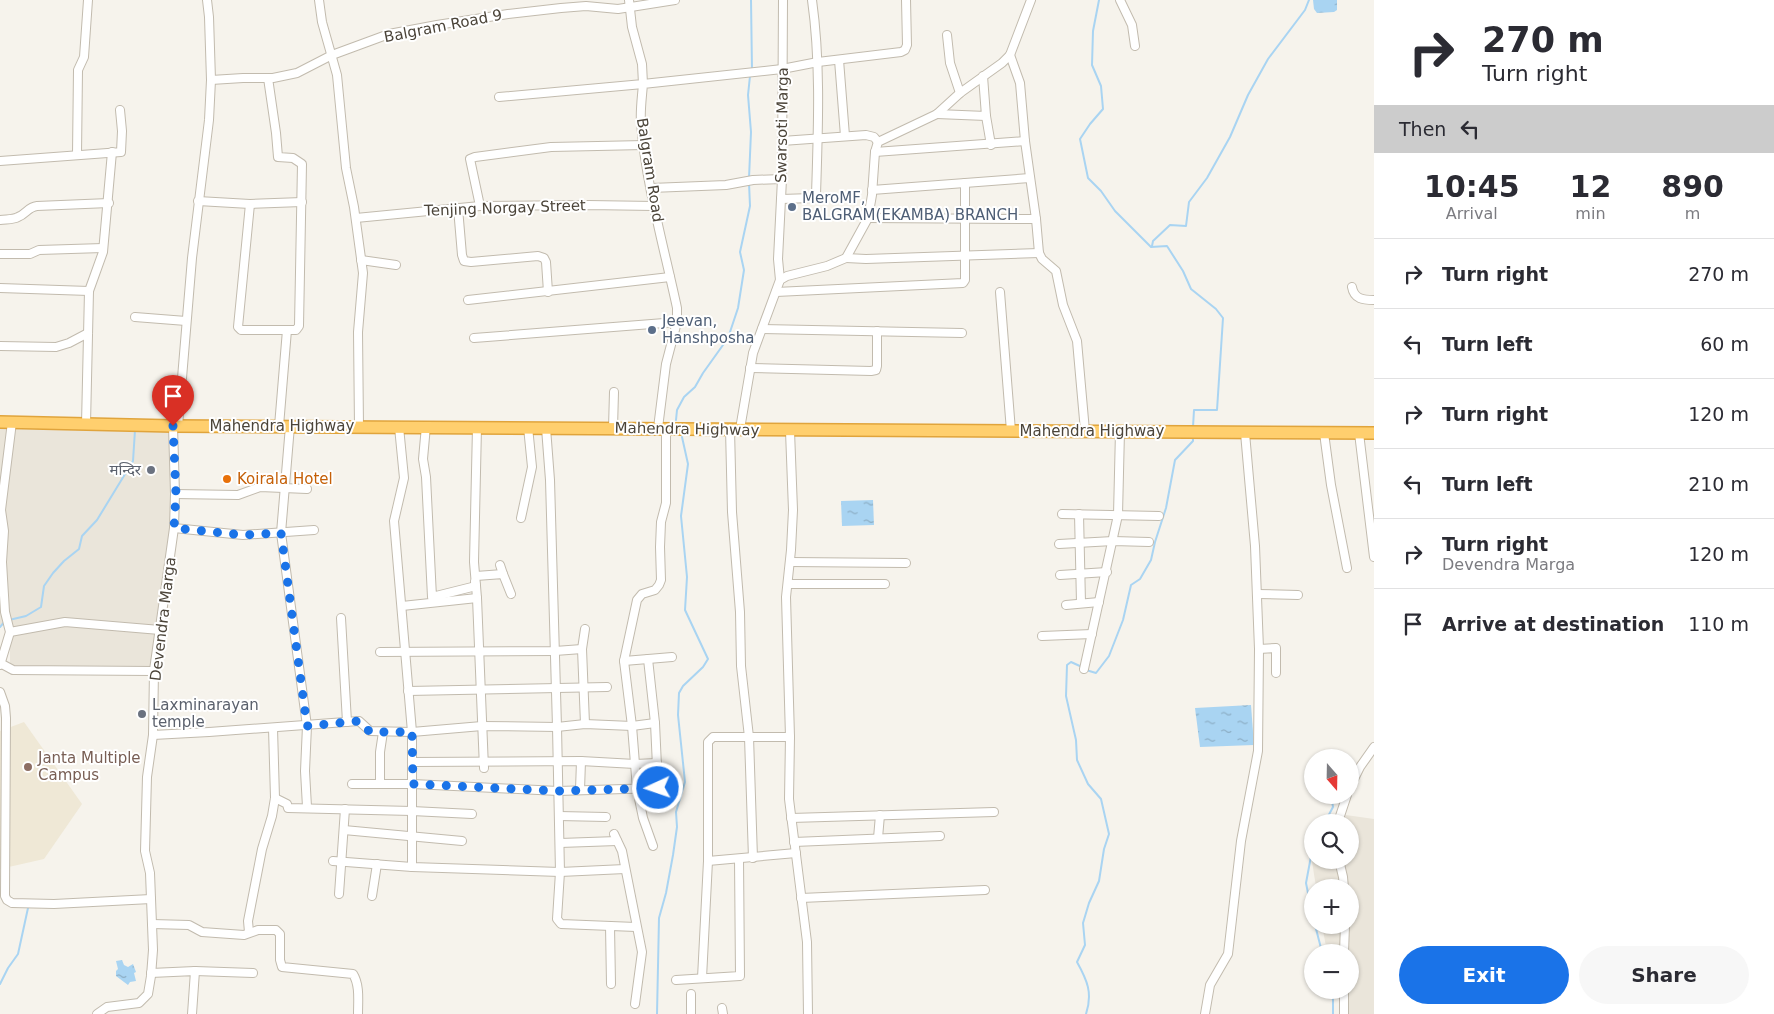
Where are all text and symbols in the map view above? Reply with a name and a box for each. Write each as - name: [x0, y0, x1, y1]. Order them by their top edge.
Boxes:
- street label: Balgram Road 9: [382, 6, 504, 46]
- icon: right: [1399, 20, 1464, 85]
- text: 270 m: [1482, 20, 1604, 60]
- text: Turn right: [1482, 61, 1587, 86]
- street label: Swarsoti Marga: [772, 67, 792, 183]
- icon: left: [1456, 115, 1484, 143]
- street label: Balgram Road: [633, 116, 667, 224]
- text: Then: [1399, 118, 1446, 140]
- text: 10:45: [1424, 169, 1520, 204]
- text: 12: [1570, 169, 1611, 204]
- text: 890: [1661, 169, 1724, 204]
- place label: MeroMF, BALGRAM(EKAMBA) BRANCH: [802, 189, 1018, 224]
- street label: Tenjing Norgay Street: [423, 196, 586, 220]
- marker: MeroMF, BALGRAM(EKAMBA) BRANCH: [786, 201, 798, 213]
- text: Arrival: [1446, 204, 1498, 223]
- text: min: [1575, 204, 1606, 223]
- text: m: [1685, 204, 1700, 223]
- icon: right: [1399, 260, 1427, 288]
- text: Turn right: [1442, 263, 1548, 285]
- text: 270 m: [1688, 263, 1749, 285]
- place label: Jeevan, Hanshposha: [661, 312, 755, 347]
- marker: Jeevan, Hanshposha: [646, 324, 658, 336]
- icon: left: [1399, 330, 1427, 358]
- text: Turn left: [1442, 333, 1533, 355]
- text: 60 m: [1700, 333, 1749, 355]
- pin: [152, 375, 194, 426]
- icon: arrive: [159, 382, 187, 410]
- icon: right: [1399, 400, 1427, 428]
- text: Turn right: [1442, 403, 1548, 425]
- text: 120 m: [1688, 403, 1749, 425]
- street label: Mahendra Highway: [210, 417, 355, 435]
- street label: Mahendra Highway: [614, 419, 760, 439]
- street label: Mahendra Highway: [1020, 422, 1165, 440]
- place label: मन्दिर: [109, 461, 142, 479]
- marker: मन्दिर: [145, 464, 157, 476]
- place label: Koirala Hotel: [237, 470, 333, 488]
- icon: left: [1399, 470, 1427, 498]
- marker: Koirala Hotel: [221, 473, 233, 485]
- text: Turn left: [1442, 473, 1533, 495]
- text: 210 m: [1688, 473, 1749, 495]
- text: Turn right: [1442, 533, 1548, 555]
- icon: right: [1399, 540, 1427, 568]
- text: 120 m: [1688, 543, 1749, 565]
- text: Devendra Marga: [1442, 555, 1575, 574]
- street label: Devendra Marga: [146, 556, 180, 682]
- icon: arrive: [1399, 610, 1427, 638]
- text: Arrive at destination: [1442, 613, 1664, 635]
- text: 110 m: [1688, 613, 1749, 635]
- place label: Laxminarayan temple: [152, 696, 259, 731]
- marker: Laxminarayan temple: [136, 708, 148, 720]
- place label: Janta Multiple Campus: [37, 749, 141, 784]
- north arrow: [1304, 749, 1359, 804]
- map controls: [1304, 749, 1359, 999]
- marker: Janta Multiple Campus: [22, 761, 34, 773]
- position arrow: [631, 761, 683, 813]
- button: search: [1304, 814, 1359, 869]
- button: +: [1304, 879, 1359, 934]
- button: −: [1304, 944, 1359, 999]
- button: Exit: [1399, 946, 1569, 1004]
- button: Share: [1579, 946, 1749, 1004]

